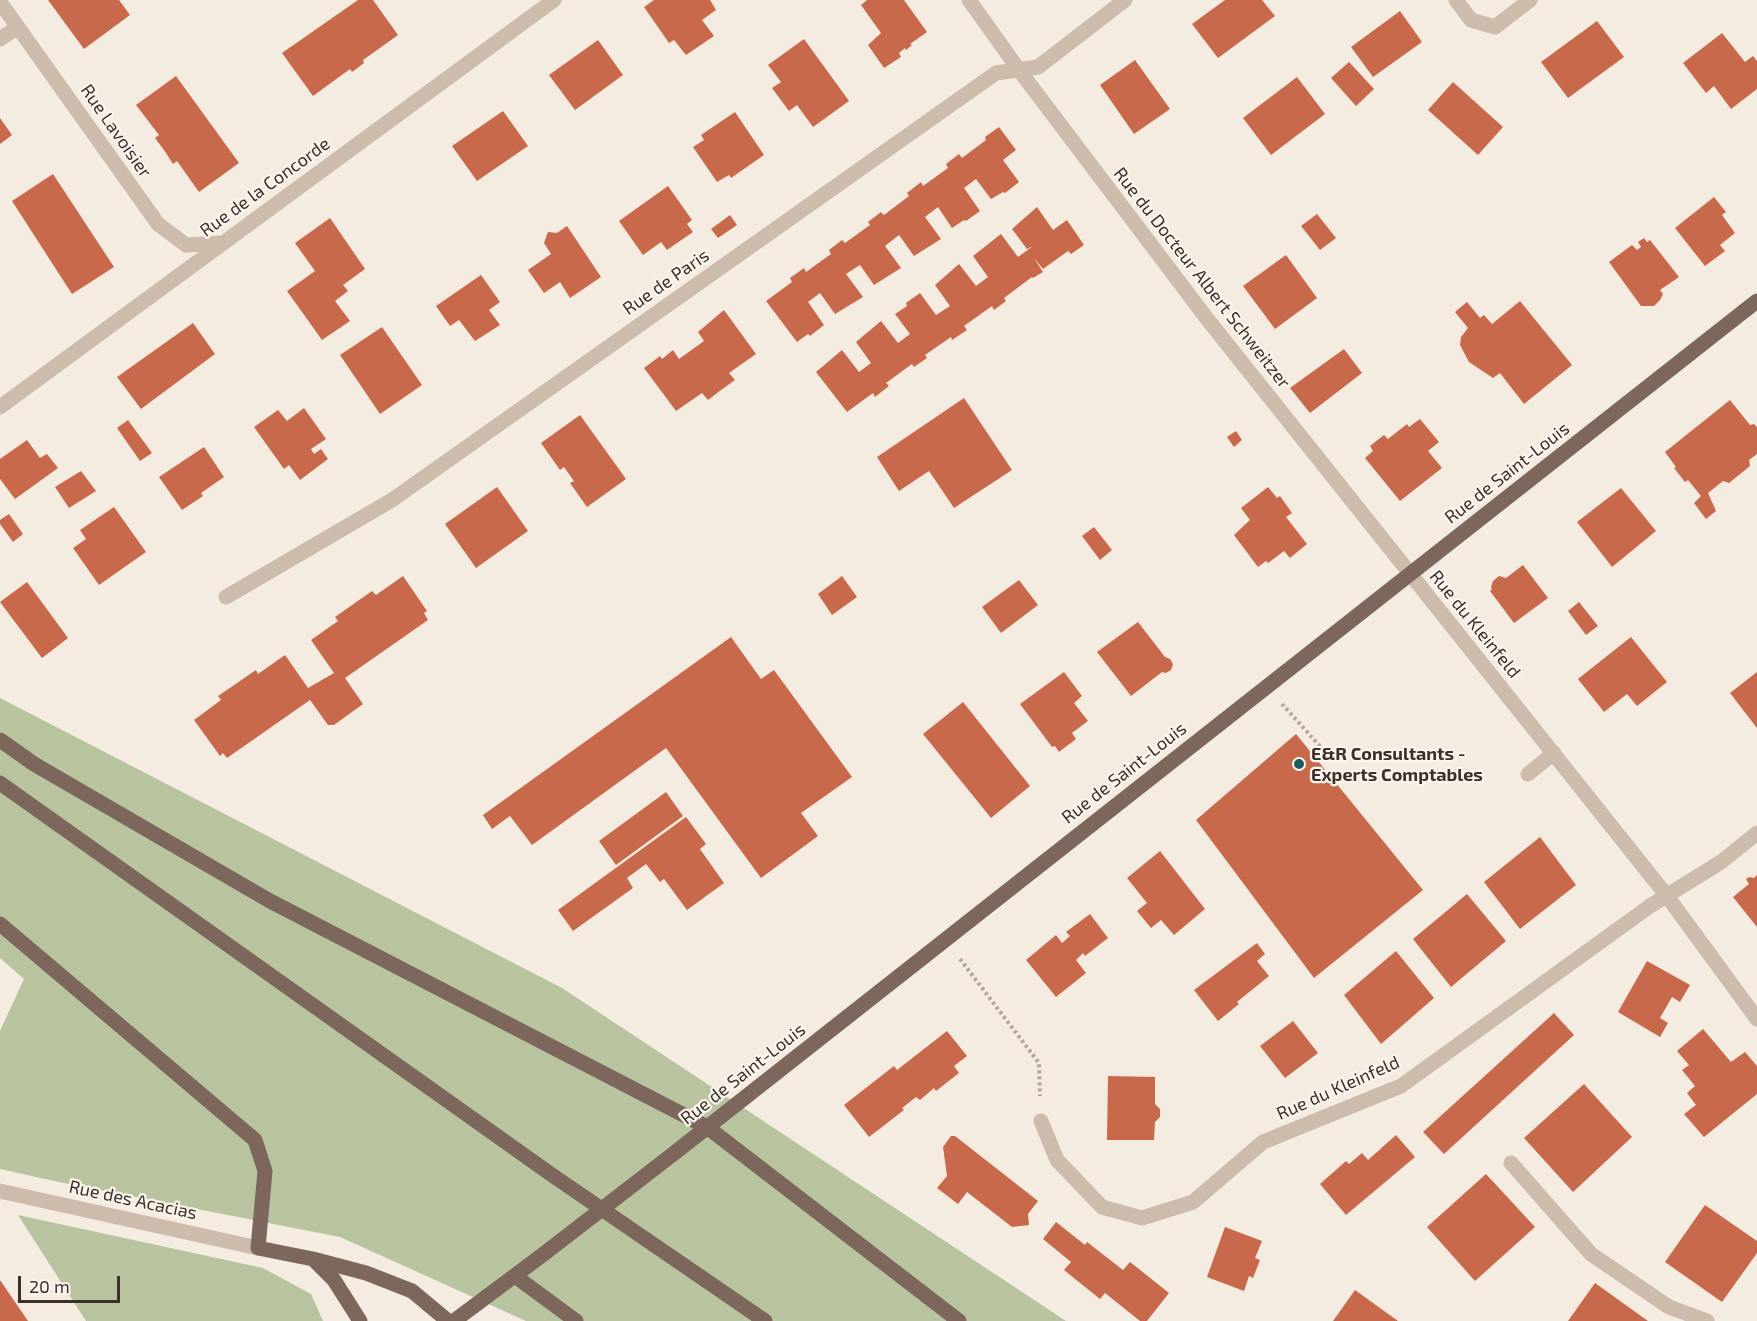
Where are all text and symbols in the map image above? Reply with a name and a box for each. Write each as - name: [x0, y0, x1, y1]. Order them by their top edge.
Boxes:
- street label: Rue Lavoisier: [76, 80, 156, 182]
- street label: Rue de la Concorde: [196, 133, 334, 241]
- street label: Rue du Docteur Albert Schweitzer: [1109, 163, 1295, 393]
- street label: Rue de Paris: [619, 244, 713, 320]
- street label: Rue de Saint-Louis: [1440, 418, 1574, 528]
- street label: Rue du Kleinfeld: [1425, 566, 1525, 682]
- street label: Rue de Saint-Louis: [1057, 718, 1191, 828]
- place label: E&R Consultants - Experts Comptables: [1311, 743, 1483, 786]
- marker: E&R Consultants - Experts Comptables: [1292, 757, 1306, 771]
- street label: Rue de Saint-Louis: [676, 1019, 810, 1129]
- street label: Rue du Kleinfeld: [1273, 1051, 1403, 1125]
- street label: Rue des Acacias: [67, 1176, 199, 1224]
- scale bar: [21, 1264, 123, 1302]
- text: 20 m: [29, 1275, 70, 1297]

